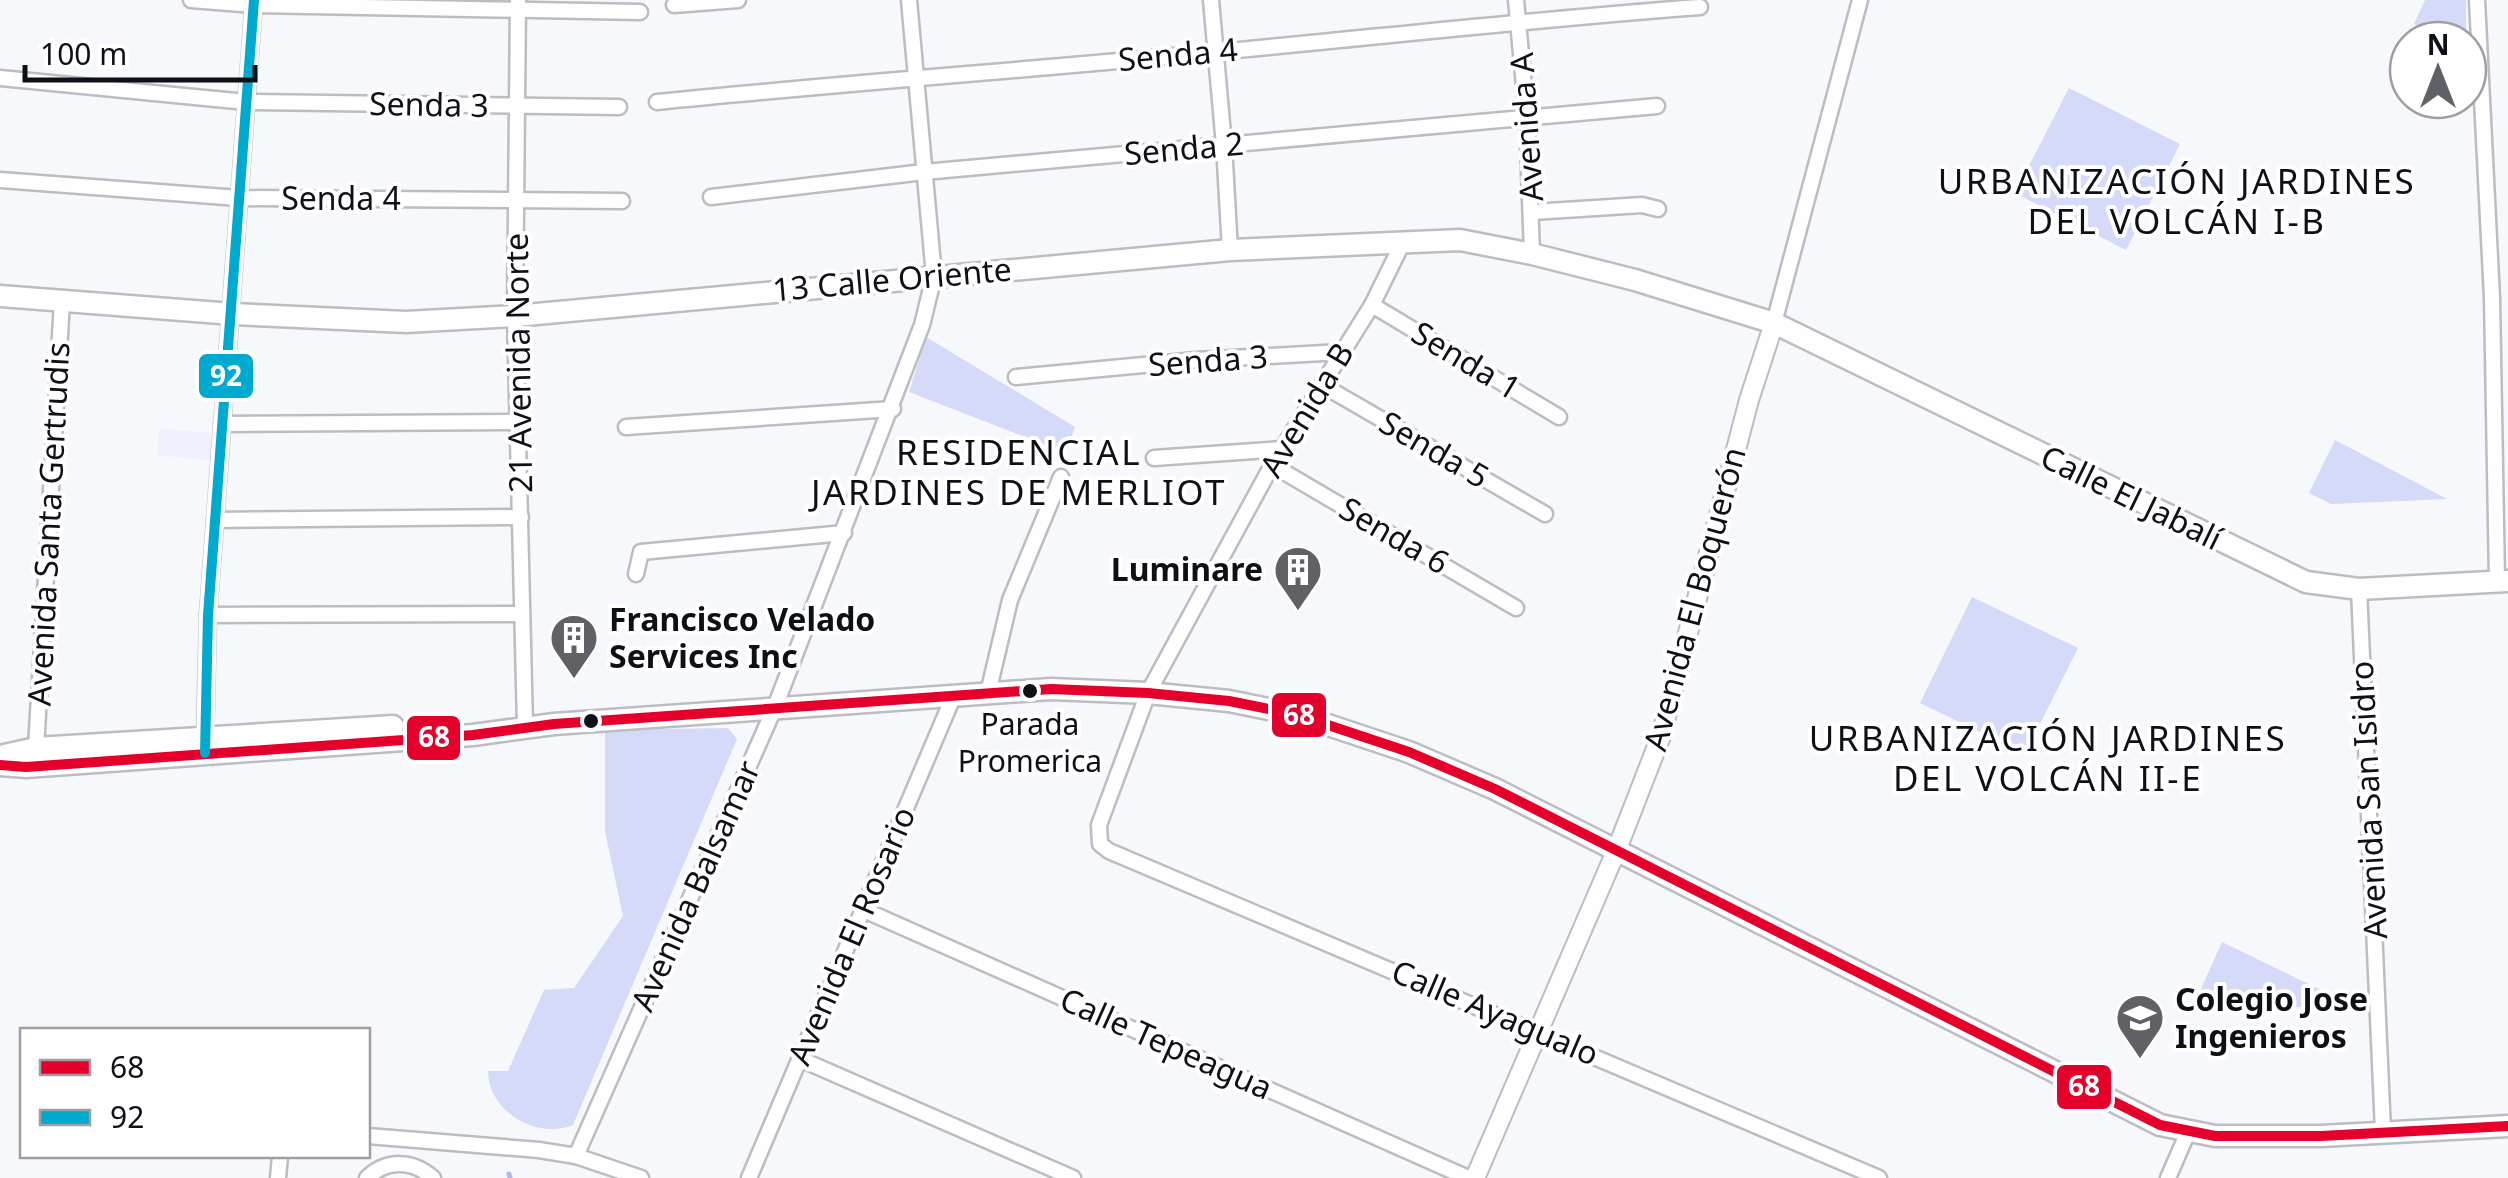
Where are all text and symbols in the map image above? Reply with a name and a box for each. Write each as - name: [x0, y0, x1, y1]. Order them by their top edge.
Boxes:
- scale bar: [25, 20, 255, 82]
- north arrow: [2388, 20, 2488, 120]
- text: N: [2427, 25, 2449, 63]
- street label: Senda 4: [1116, 27, 1239, 80]
- text: 100 m: [40, 33, 127, 74]
- street label: Avenida A: [1499, 51, 1552, 203]
- street label: Senda 3: [369, 81, 489, 126]
- street label: Senda 2: [1122, 121, 1245, 174]
- district label: URBANIZACIÓN JARDINES DEL VOLCÁN I-B: [1938, 157, 2416, 244]
- street label: Senda 4: [281, 176, 401, 219]
- street label: 21 Avenida Norte: [494, 233, 541, 493]
- street label: 13 Calle Oriente: [771, 247, 1013, 310]
- street label: Senda 1: [1404, 310, 1529, 409]
- street label: Senda 3: [1147, 334, 1269, 385]
- street label: Avenida B: [1249, 334, 1363, 484]
- street label: Avenida Santa Gertrudis: [17, 341, 79, 707]
- line badge: 92: [197, 352, 255, 400]
- text: 92: [210, 356, 242, 394]
- street label: Senda 5: [1372, 400, 1497, 497]
- district label: RESIDENCIAL JARDINES DE MERLIOT: [808, 428, 1227, 515]
- street label: Calle El Jabalí: [2034, 434, 2230, 559]
- street label: Avenida El Boquerón: [1632, 442, 1755, 755]
- street label: Senda 6: [1332, 486, 1457, 583]
- building icon: Luminare: [1272, 544, 1324, 612]
- place label: Luminare: [1111, 547, 1263, 590]
- place label: Francisco Velado Services Inc: [609, 597, 875, 677]
- building icon: Francisco Velado Services Inc: [548, 612, 600, 680]
- street label: Avenida San Isidro: [2339, 660, 2396, 940]
- marker: Parada Promerica: [1020, 681, 1040, 701]
- line badge: 68: [1270, 691, 1328, 739]
- text: 68: [1283, 695, 1315, 733]
- place label: Parada Promerica: [958, 703, 1102, 781]
- unlabelled marker: [581, 711, 601, 731]
- line badge: 68: [405, 714, 462, 762]
- district label: URBANIZACIÓN JARDINES DEL VOLCÁN II-E: [1809, 714, 2287, 801]
- text: 68: [418, 717, 450, 755]
- street label: Avenida Balsamar: [620, 753, 769, 1018]
- street label: Avenida El Rosario: [777, 800, 924, 1071]
- street label: Calle Ayagualo: [1386, 949, 1606, 1075]
- street label: Calle Tepeagua: [1054, 977, 1279, 1109]
- place label: Colegio Jose Ingenieros: [2175, 977, 2368, 1057]
- school or university icon: Colegio Jose Ingenieros: [2114, 992, 2166, 1060]
- legend: [20, 1028, 370, 1158]
- text: 68: [110, 1046, 144, 1087]
- line badge: 68: [2055, 1063, 2113, 1111]
- text: 68: [2068, 1066, 2100, 1104]
- text: 92: [110, 1096, 144, 1137]

